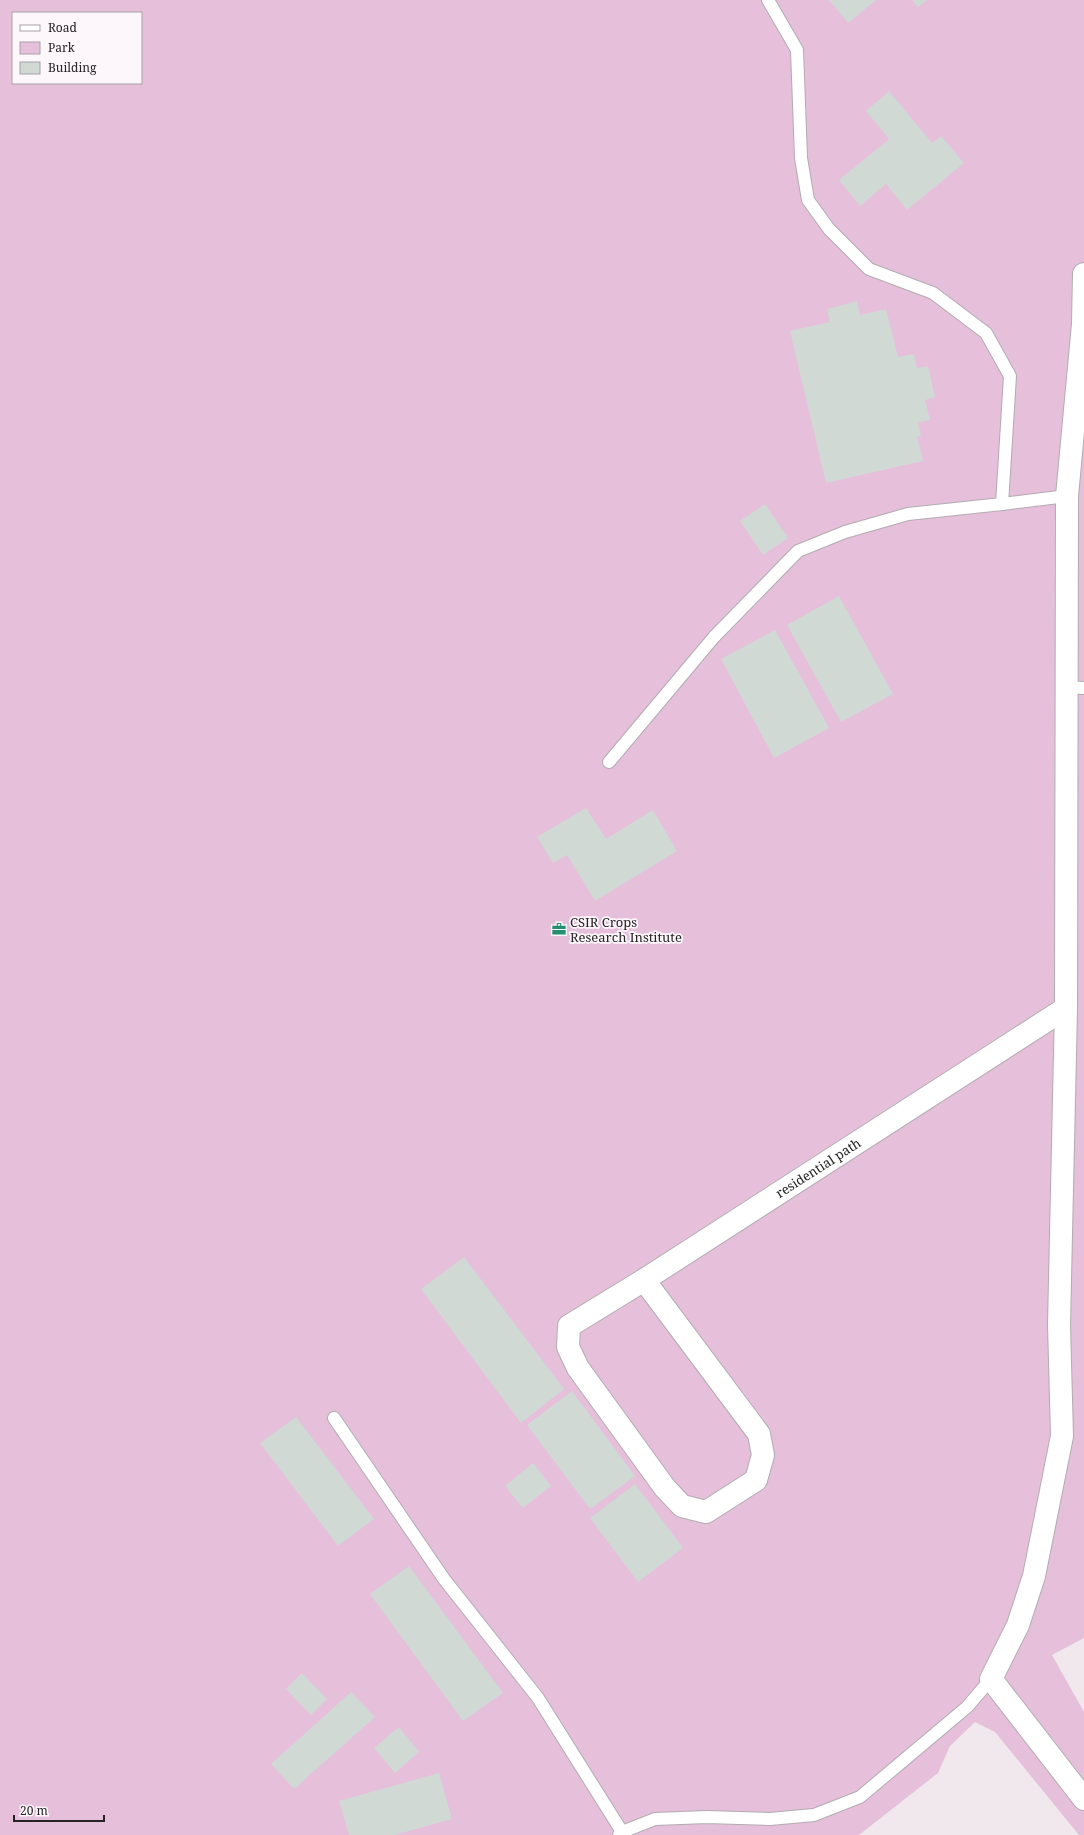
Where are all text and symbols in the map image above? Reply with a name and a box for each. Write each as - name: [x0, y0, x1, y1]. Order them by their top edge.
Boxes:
- legend: [12, 12, 142, 84]
- text: Road: [48, 19, 78, 36]
- text: Park: [48, 39, 76, 56]
- text: Building: [48, 59, 97, 76]
- place label: CSIR Crops Research Institute: [570, 913, 682, 946]
- office icon: CSIR Crops Research Institute: [551, 921, 567, 937]
- street label: residential path: [772, 1134, 864, 1202]
- scale bar: [14, 1797, 104, 1823]
- text: 20 m: [20, 1802, 48, 1819]

